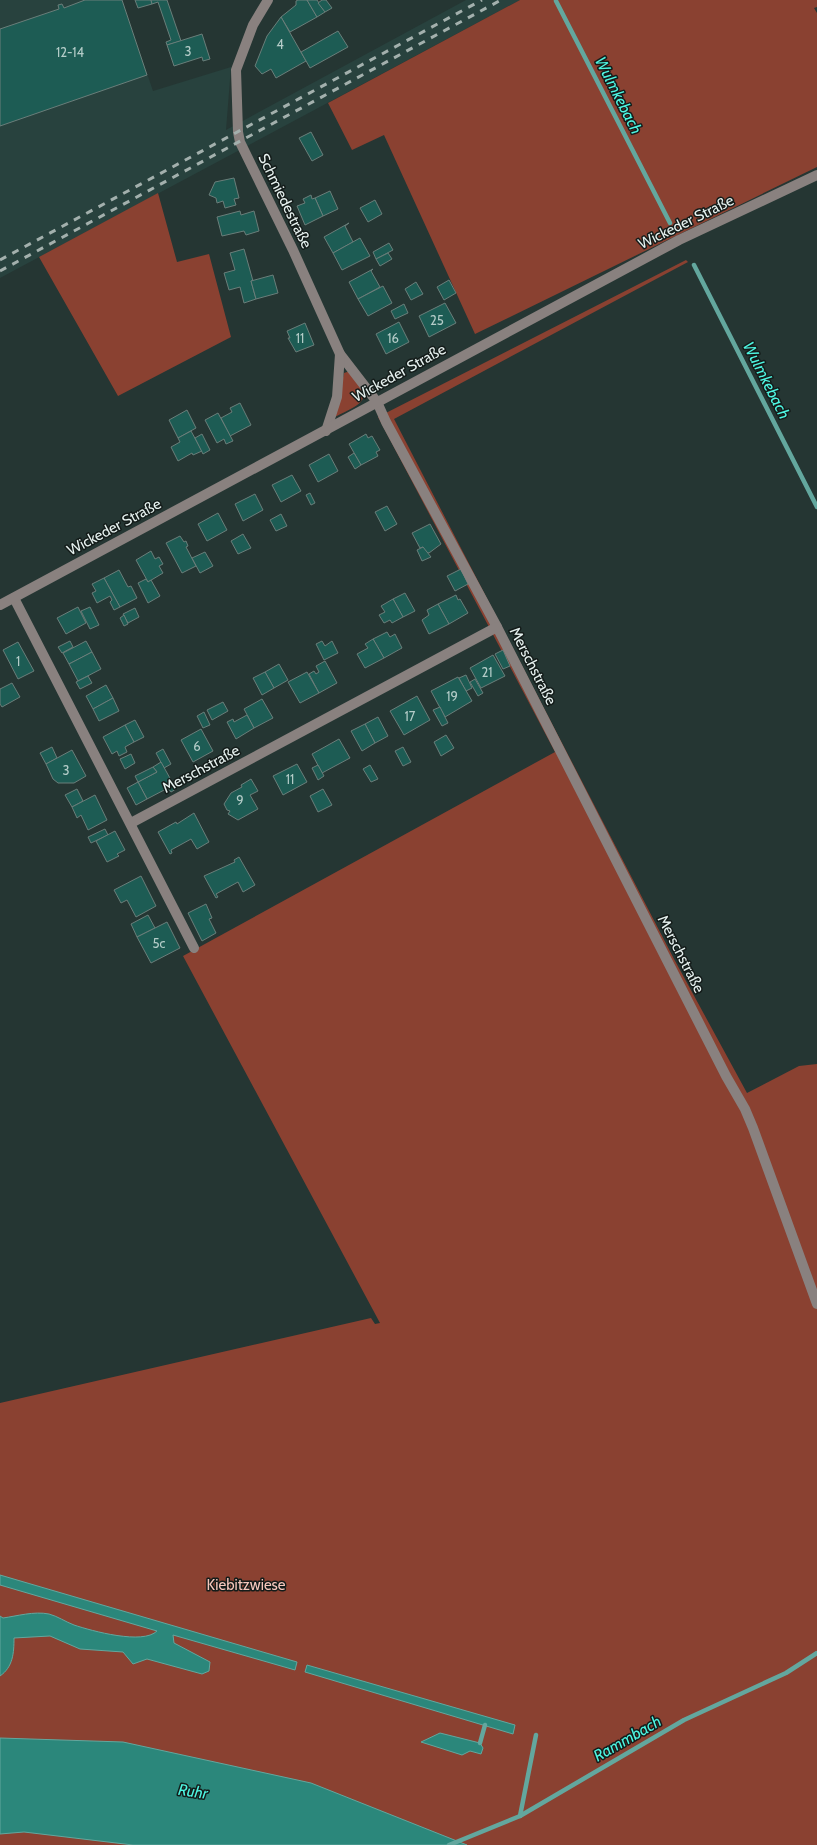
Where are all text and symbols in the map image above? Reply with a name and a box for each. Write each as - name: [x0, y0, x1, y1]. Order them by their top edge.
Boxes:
- house number: 4: [276, 36, 284, 52]
- house number: 3: [184, 43, 192, 59]
- house number: 12-14: [56, 44, 84, 60]
- water label: Wulmkebach: [591, 54, 646, 137]
- street label: Schmiedestraße: [254, 151, 316, 252]
- street label: Wickeder Straße: [635, 191, 737, 253]
- house number: 25: [430, 312, 444, 328]
- house number: 11: [296, 330, 304, 346]
- house number: 16: [387, 330, 399, 346]
- water label: Wulmkebach: [739, 339, 794, 422]
- street label: Wickeder Straße: [349, 340, 449, 406]
- street label: Wickeder Straße: [64, 494, 164, 559]
- street label: Merschstraße: [506, 624, 560, 708]
- house number: 1: [16, 653, 20, 669]
- house number: 21: [481, 664, 493, 680]
- house number: 19: [446, 688, 458, 704]
- house number: 17: [405, 708, 416, 724]
- house number: 6: [193, 738, 201, 754]
- street label: Merschstraße: [159, 741, 243, 797]
- house number: 3: [62, 762, 70, 778]
- house number: 11: [286, 771, 294, 787]
- house number: 9: [236, 792, 244, 808]
- street label: Merschstraße: [654, 912, 708, 996]
- house number: 5c: [153, 935, 166, 951]
- park label: Kiebitzwiese: [207, 1576, 286, 1594]
- water label: Rammbach: [590, 1711, 664, 1765]
- water label: Ruhr: [177, 1780, 210, 1803]

